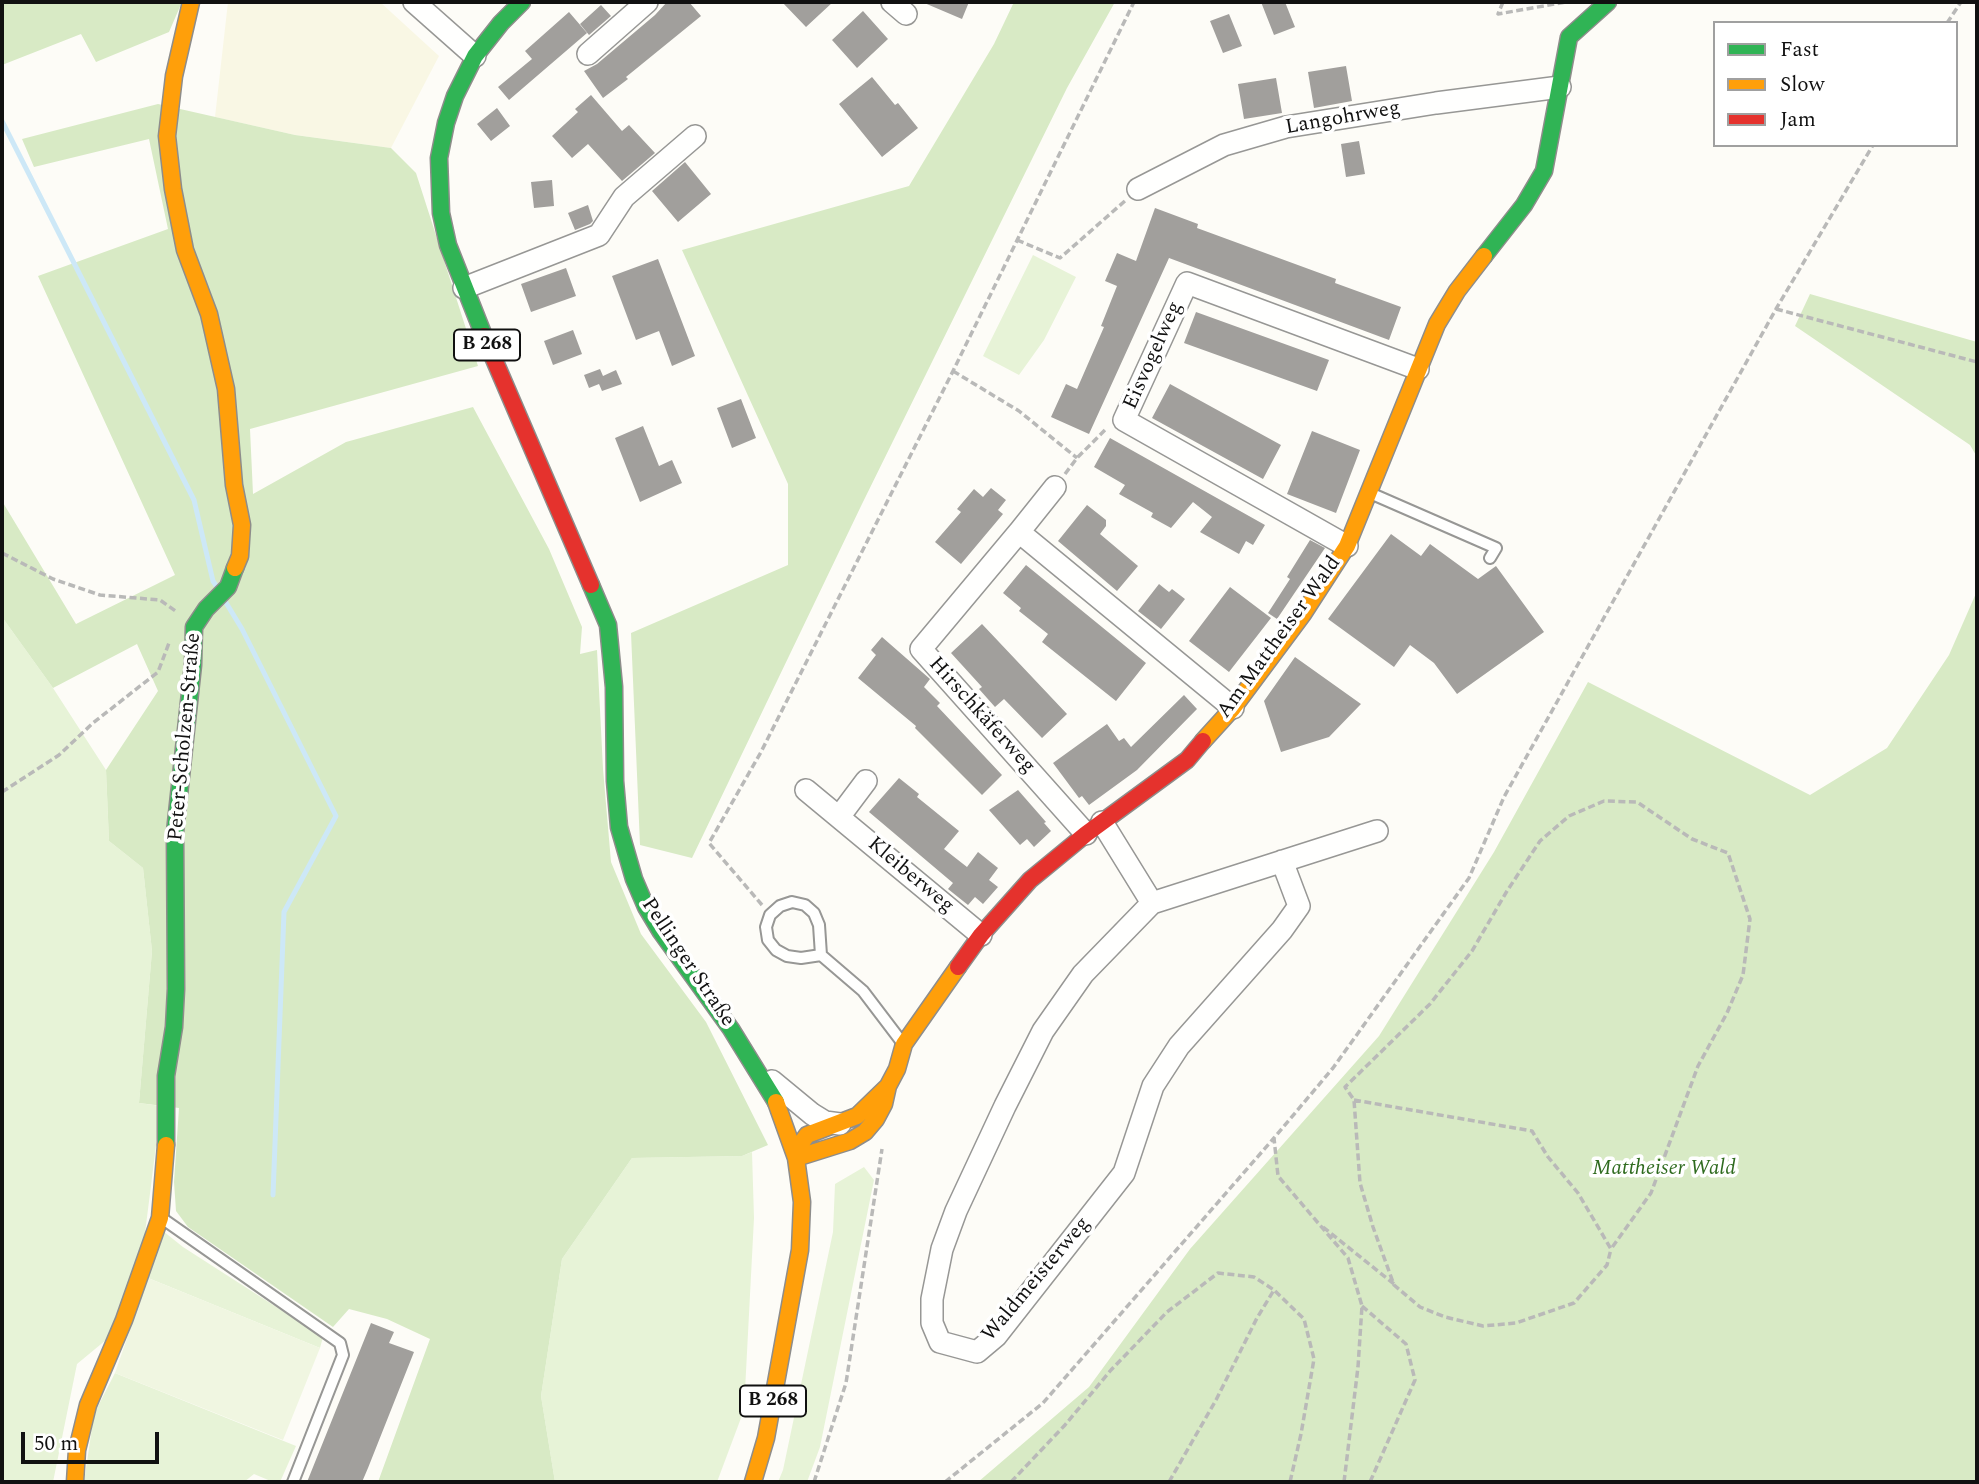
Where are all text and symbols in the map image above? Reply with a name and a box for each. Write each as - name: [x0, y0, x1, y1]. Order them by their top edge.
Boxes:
- legend: [1713, 21, 1958, 147]
- text: Fast: [1780, 34, 1819, 66]
- text: Slow: [1780, 69, 1824, 101]
- street label: Langohrweg: [1284, 96, 1402, 142]
- text: Jam: [1780, 104, 1816, 136]
- street label: Eisvogelweg: [1119, 298, 1189, 414]
- road number: B 268: [454, 330, 520, 360]
- street label: Am Mattheiser Wald: [1213, 552, 1347, 724]
- street label: Peter-Scholzen-Straße: [164, 632, 208, 842]
- street label: Hirschkäferweg: [922, 653, 1040, 779]
- street label: Kleiberweg: [862, 832, 958, 920]
- street label: Pellinger Straße: [635, 894, 739, 1032]
- park label: Mattheiser Wald: [1592, 1157, 1736, 1183]
- street label: Waldmeisterweg: [977, 1212, 1097, 1348]
- road number: B 268: [740, 1386, 806, 1416]
- scale bar: [24, 1418, 163, 1462]
- text: 50 m: [34, 1428, 78, 1460]

